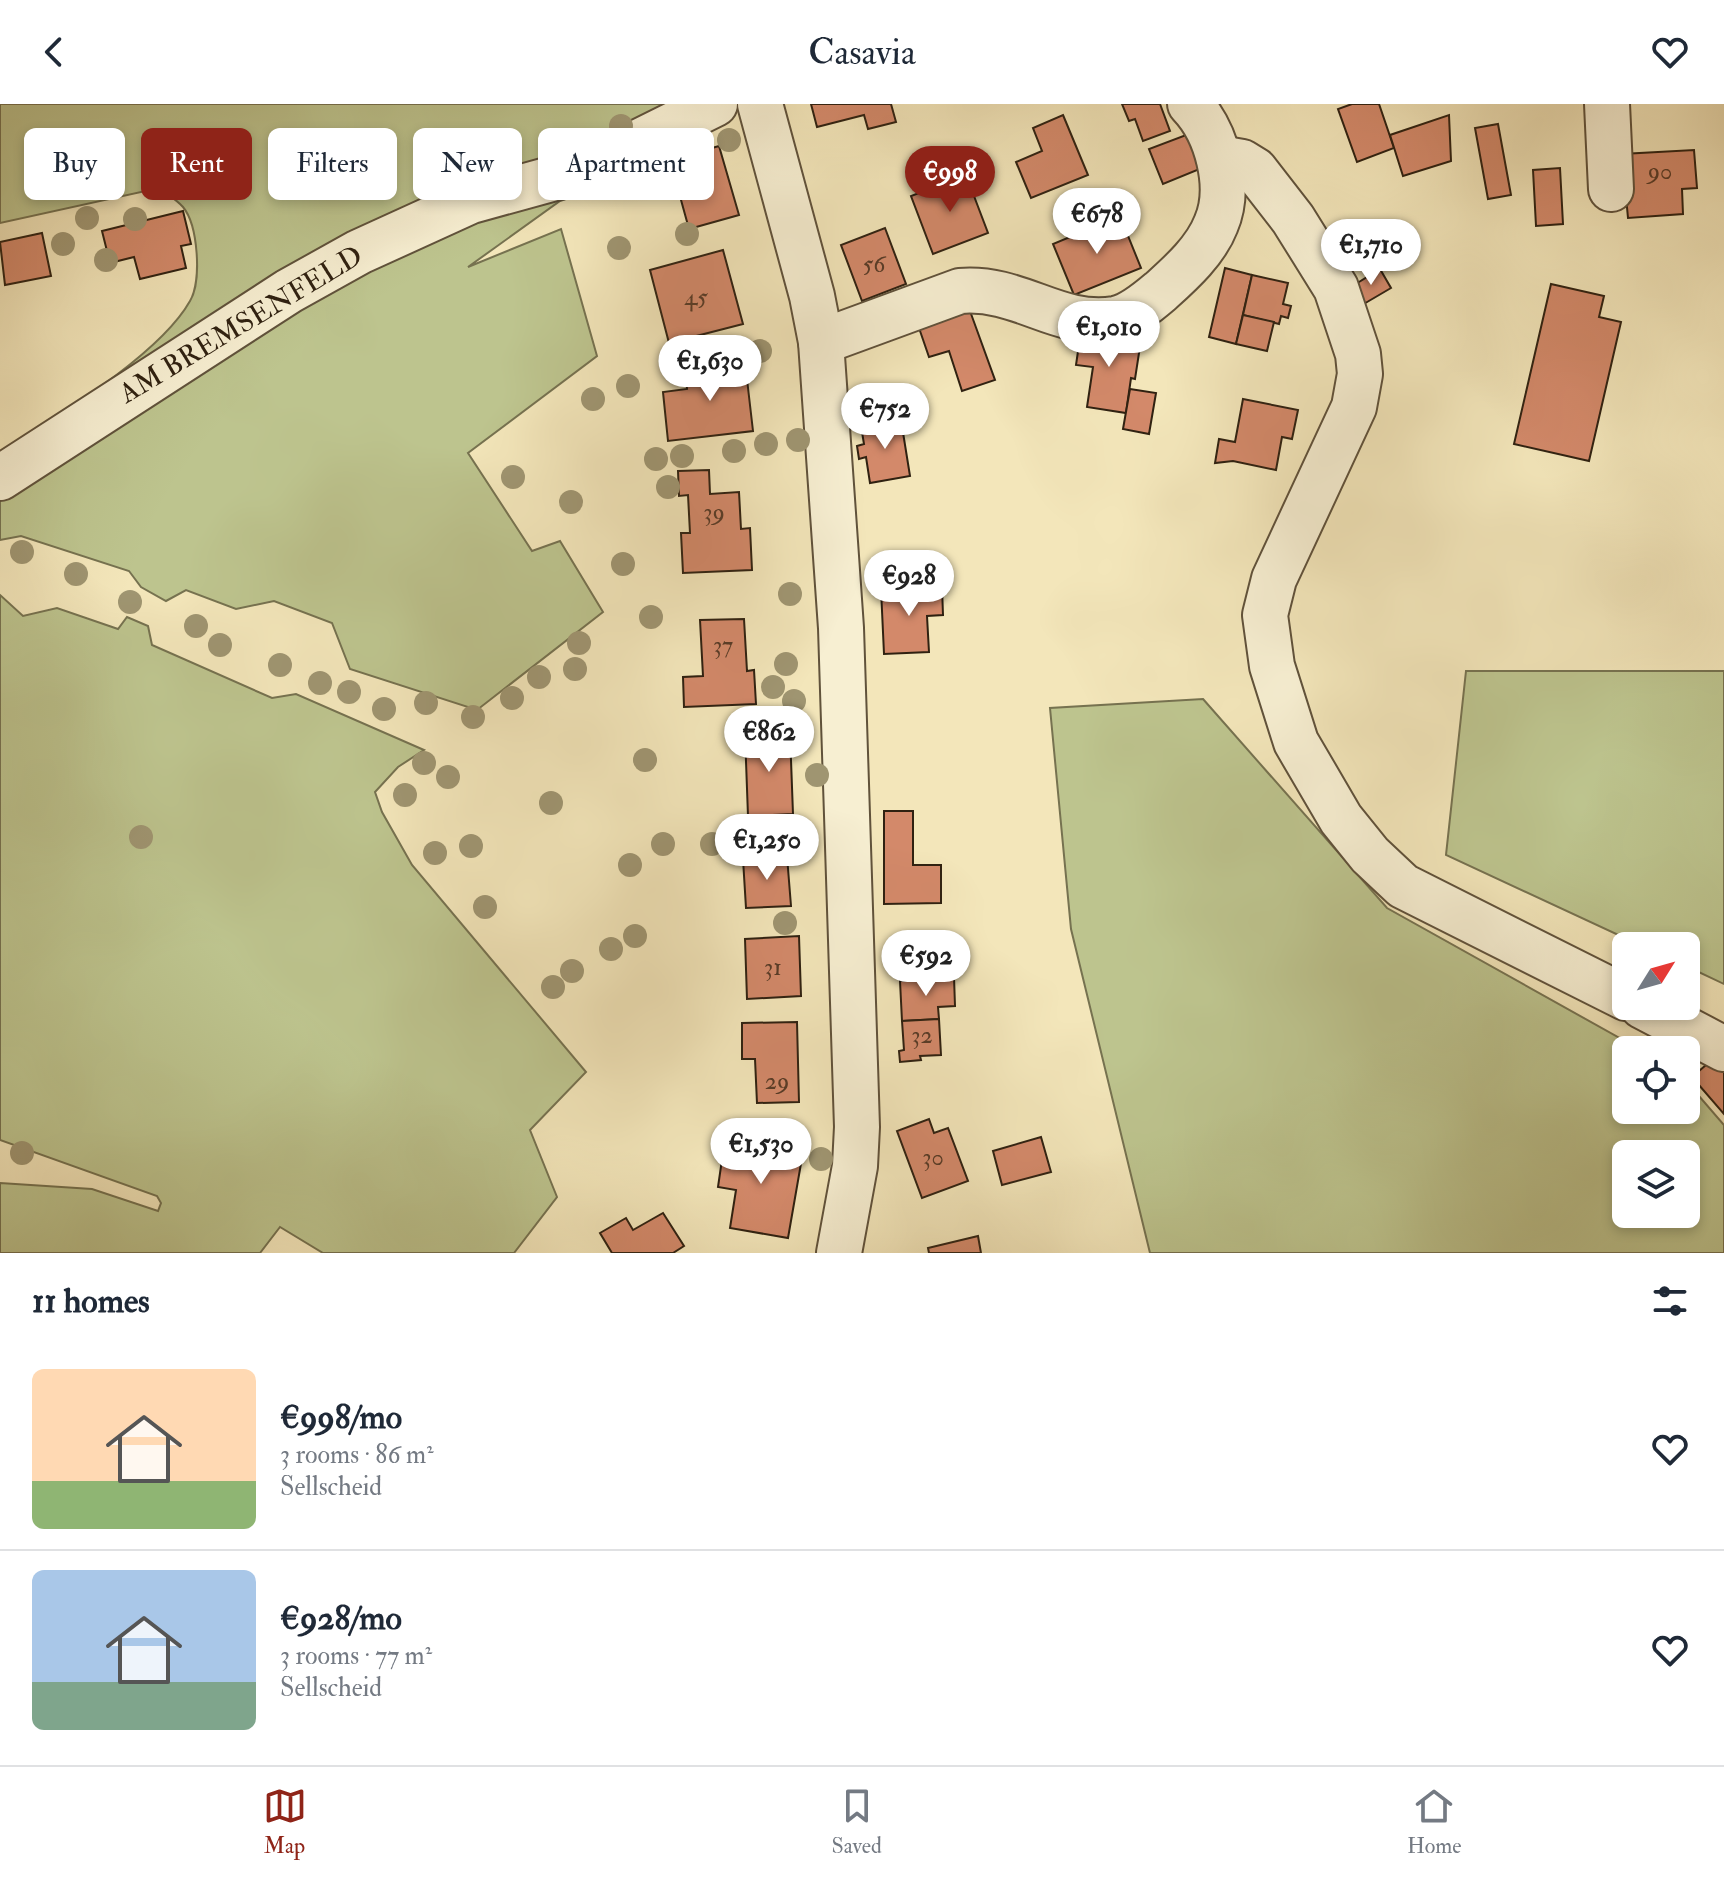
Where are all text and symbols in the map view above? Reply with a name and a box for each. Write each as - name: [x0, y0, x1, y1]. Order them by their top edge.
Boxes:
- icon: back: [32, 30, 76, 74]
- text: Casavia: [808, 30, 916, 75]
- icon: heart: [1648, 30, 1692, 74]
- chip: Buy: [24, 128, 125, 200]
- chip: Rent: [141, 128, 252, 200]
- chip: Filters: [268, 128, 397, 200]
- chip: New: [413, 128, 522, 200]
- chip: Apartment: [538, 128, 714, 200]
- pin: €998: [903, 146, 997, 214]
- text: €998: [923, 156, 977, 188]
- house number: 90: [1646, 156, 1672, 187]
- pin: €678: [1050, 188, 1144, 256]
- text: €678: [1071, 198, 1123, 230]
- pin: €1,710: [1306, 219, 1436, 287]
- text: €1,710: [1339, 229, 1403, 261]
- street label: AM BREMSENFELD: [112, 238, 369, 412]
- house number: 56: [863, 249, 887, 280]
- house number: 45: [684, 282, 708, 313]
- pin: €1,010: [1044, 301, 1174, 369]
- text: €1,010: [1076, 311, 1142, 343]
- pin: €1,630: [645, 335, 775, 403]
- text: €1,630: [676, 345, 744, 377]
- pin: €752: [838, 383, 932, 451]
- text: €752: [859, 393, 911, 425]
- house number: 39: [703, 497, 725, 528]
- pin: €928: [862, 550, 956, 618]
- text: €928: [882, 560, 936, 592]
- house number: 37: [713, 630, 733, 661]
- pin: €862: [722, 706, 816, 774]
- text: €862: [742, 716, 796, 748]
- pin: €1,250: [702, 814, 832, 882]
- text: €1,250: [733, 824, 801, 856]
- pin: €592: [879, 930, 973, 998]
- north arrow: [1612, 932, 1700, 1020]
- map controls: [1612, 932, 1700, 1228]
- text: €592: [899, 940, 953, 972]
- house number: 31: [764, 952, 782, 983]
- house number: 32: [911, 1020, 933, 1051]
- button: locate: [1612, 1036, 1700, 1124]
- house number: 29: [765, 1066, 789, 1097]
- pin: €1,530: [696, 1118, 826, 1186]
- text: €1,530: [729, 1128, 794, 1160]
- button: layers: [1612, 1140, 1700, 1228]
- house number: 30: [922, 1142, 944, 1173]
- icon: filters: [1648, 1279, 1692, 1323]
- text: 11 homes: [32, 1280, 150, 1323]
- text: €998/mo: [280, 1396, 402, 1439]
- icon: home: [96, 1401, 192, 1497]
- icon: heart: [1648, 1427, 1692, 1471]
- text: 3 rooms · 86 m²: [280, 1439, 434, 1471]
- text: Sellscheid: [280, 1471, 382, 1503]
- text: €928/mo: [280, 1597, 402, 1640]
- icon: home: [96, 1602, 192, 1698]
- icon: heart: [1648, 1628, 1692, 1672]
- text: 3 rooms · 77 m²: [280, 1640, 432, 1672]
- text: Sellscheid: [280, 1672, 382, 1704]
- tab: Map: [263, 1784, 307, 1860]
- tab: Saved: [832, 1784, 882, 1860]
- tab: Home: [1407, 1784, 1461, 1860]

